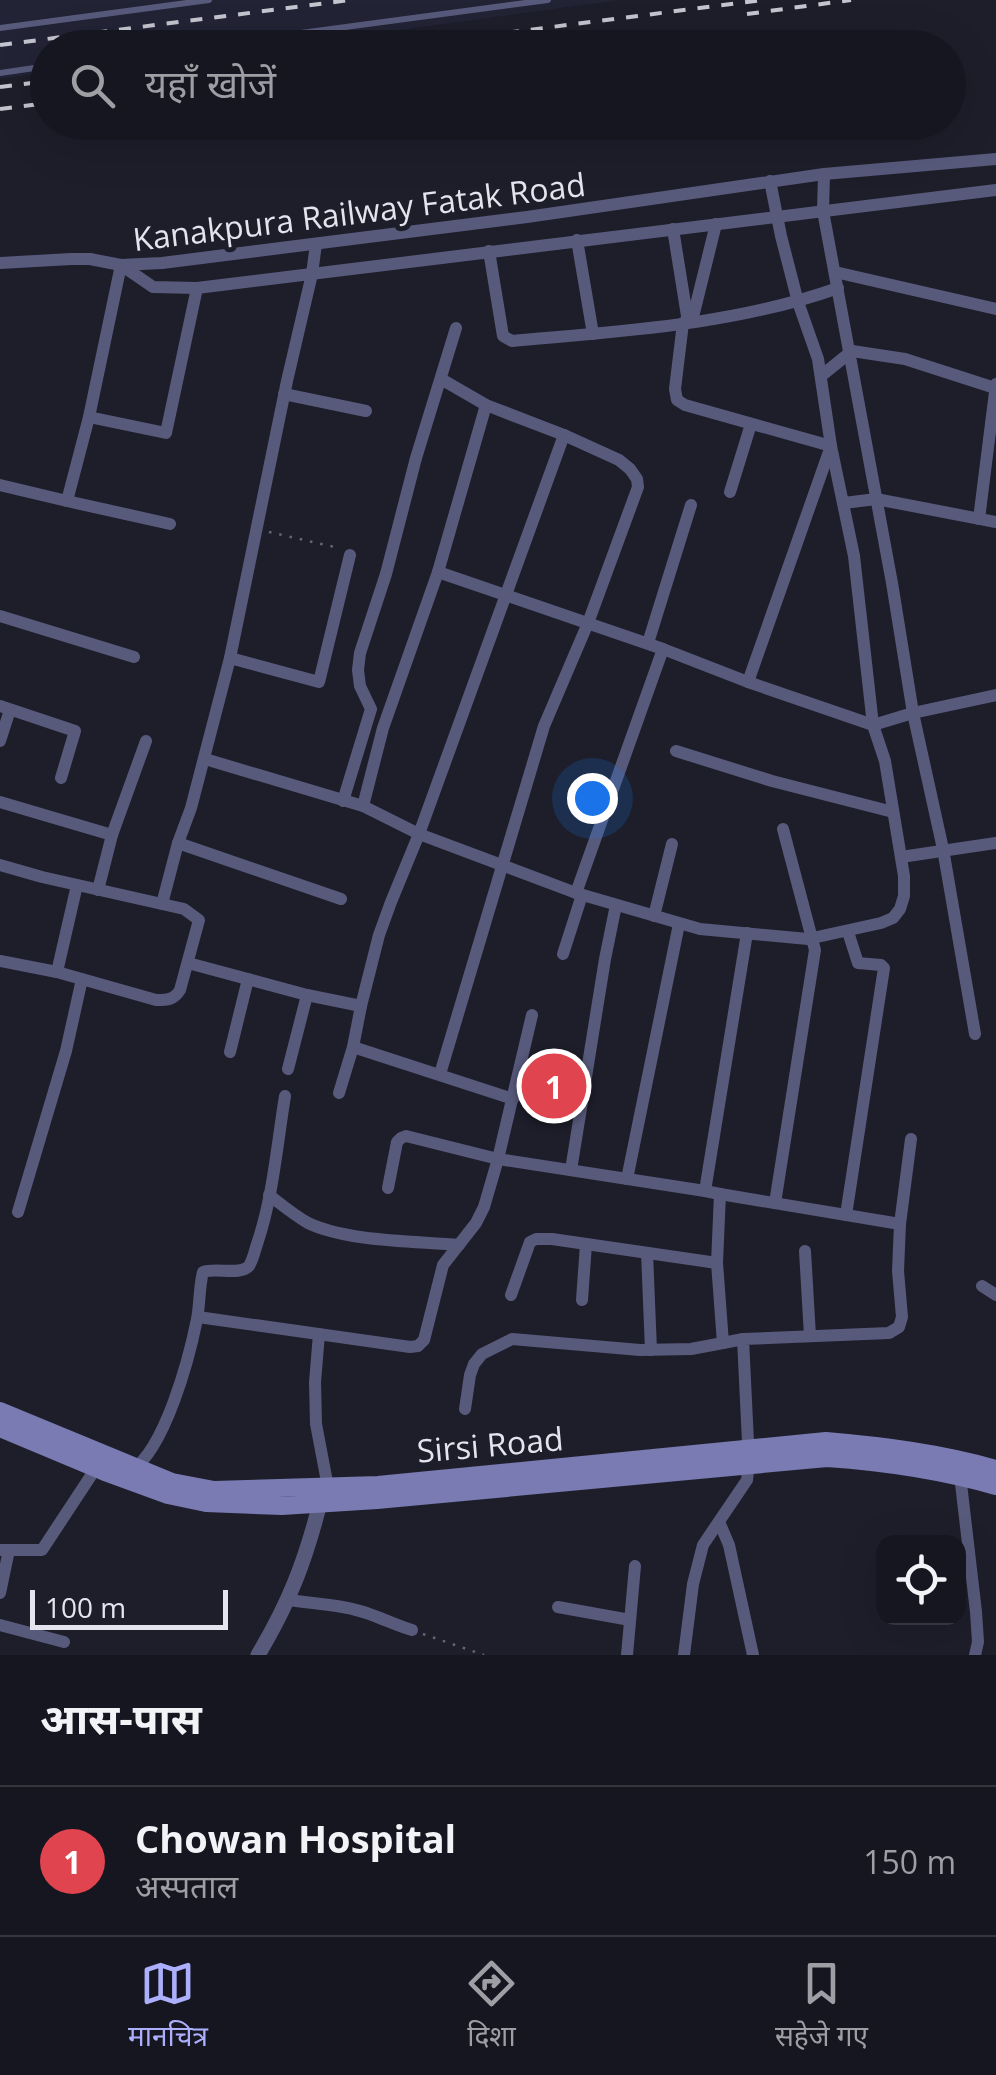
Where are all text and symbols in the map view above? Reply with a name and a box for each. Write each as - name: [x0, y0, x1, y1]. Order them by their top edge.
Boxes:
- search box: [30, 30, 966, 140]
- text: यहाँ खोजें: [145, 57, 276, 109]
- icon: search: [65, 58, 120, 113]
- street label: Kanakpura Railway Fatak Road: [130, 162, 588, 260]
- your location: [567, 773, 618, 824]
- pin: 1: [522, 1048, 586, 1124]
- street label: Sirsi Road: [415, 1416, 565, 1472]
- map controls: [876, 1535, 966, 1625]
- button: locate: [876, 1535, 966, 1625]
- scale bar: [30, 1585, 228, 1630]
- text: 100 m: [45, 1588, 126, 1626]
- text: आस-पास: [40, 1689, 202, 1746]
- text: Chowan Hospital: [135, 1812, 456, 1864]
- text: 1: [63, 1840, 82, 1883]
- text: 150 m: [863, 1840, 956, 1883]
- text: अस्पताल: [135, 1864, 238, 1907]
- tab: मानचित्र: [128, 1956, 208, 2057]
- tab: दिशा: [464, 1956, 519, 2057]
- tab: सहेजे गए: [775, 1956, 868, 2057]

